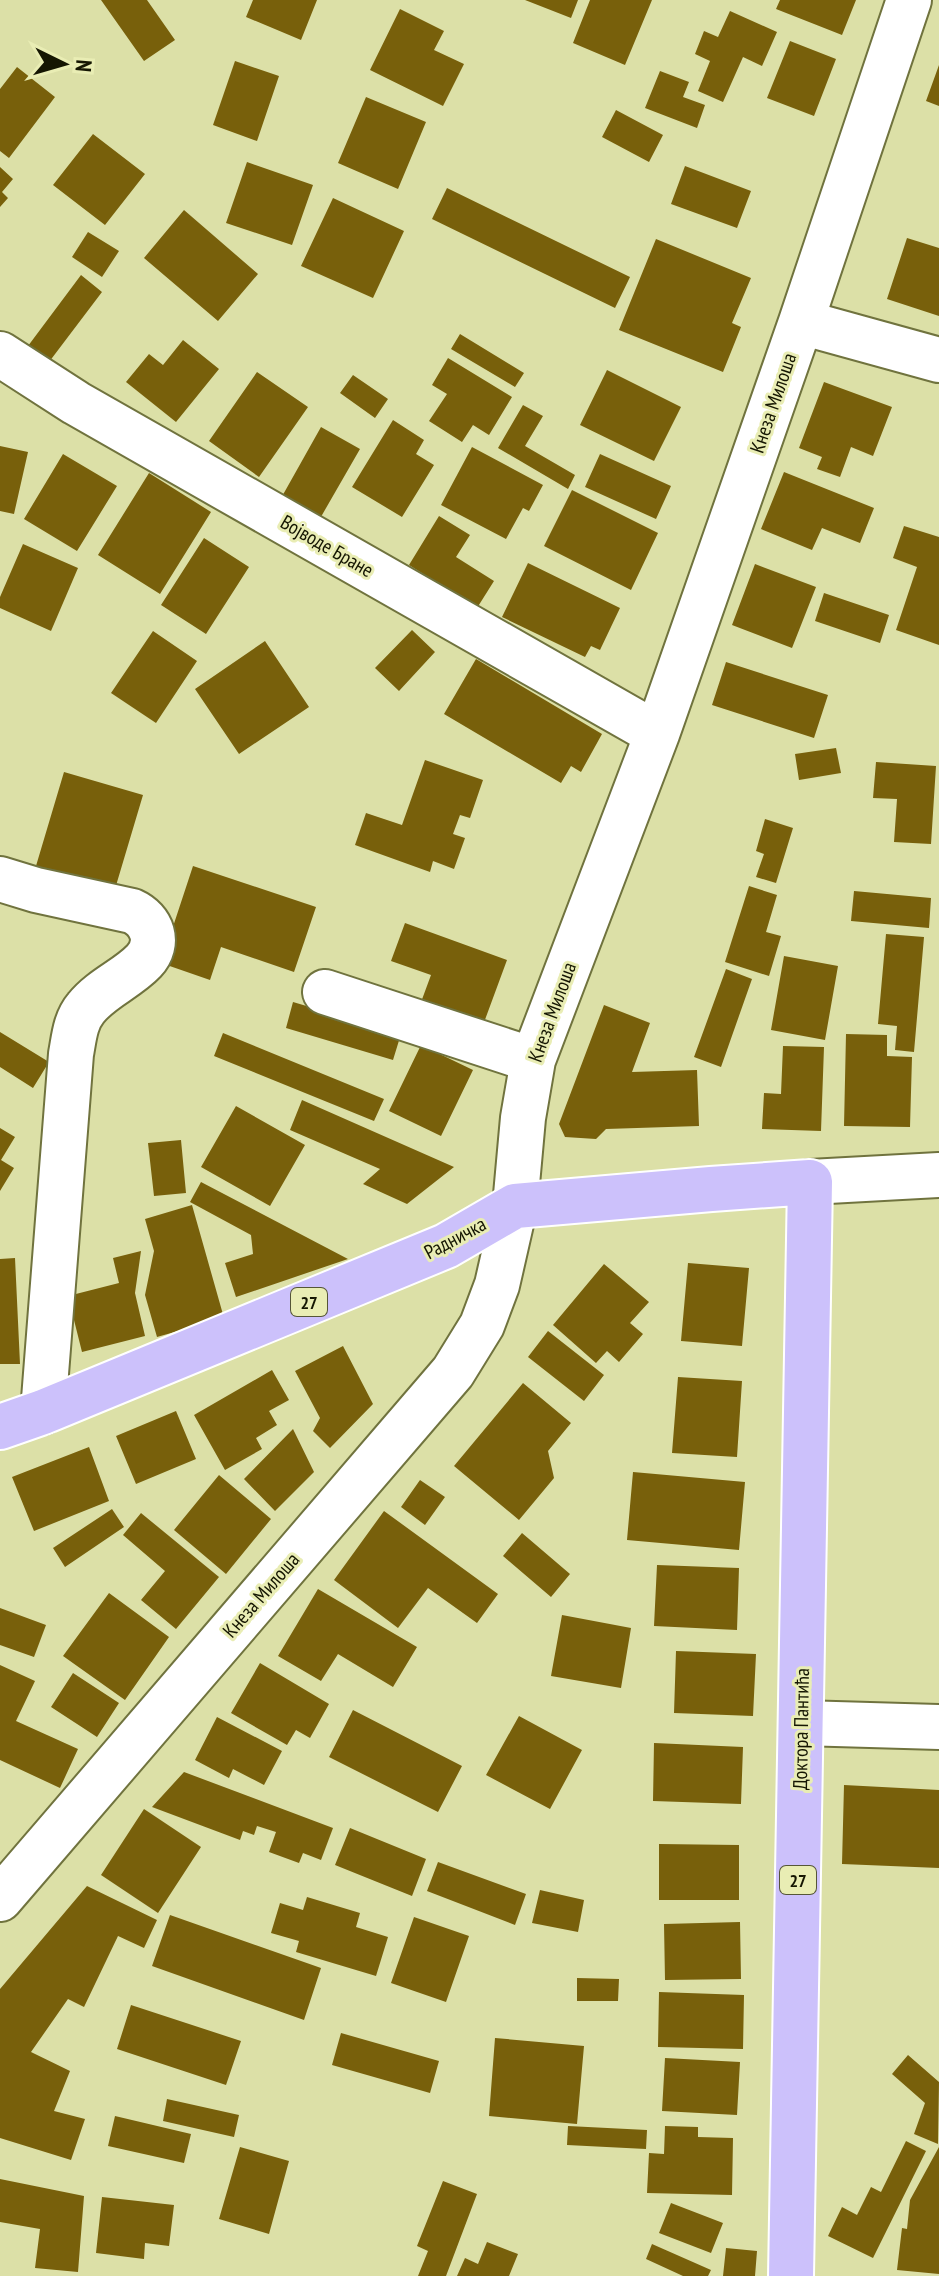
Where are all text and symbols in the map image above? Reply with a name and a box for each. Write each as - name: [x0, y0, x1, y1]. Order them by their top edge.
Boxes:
- north arrow: [24, 24, 104, 104]
- text: N: [69, 59, 98, 73]
- street label: Кнеза Милоша: [744, 349, 802, 457]
- street label: Војводе Бране: [276, 509, 378, 583]
- street label: Кнеза Милоша: [522, 959, 582, 1065]
- street label: Радничка: [420, 1211, 490, 1265]
- road number: 27: [291, 1288, 327, 1316]
- street label: Кнеза Милоша: [217, 1547, 305, 1643]
- street label: Доктора Пантића: [787, 1668, 815, 1790]
- road number: 27: [780, 1866, 816, 1894]

